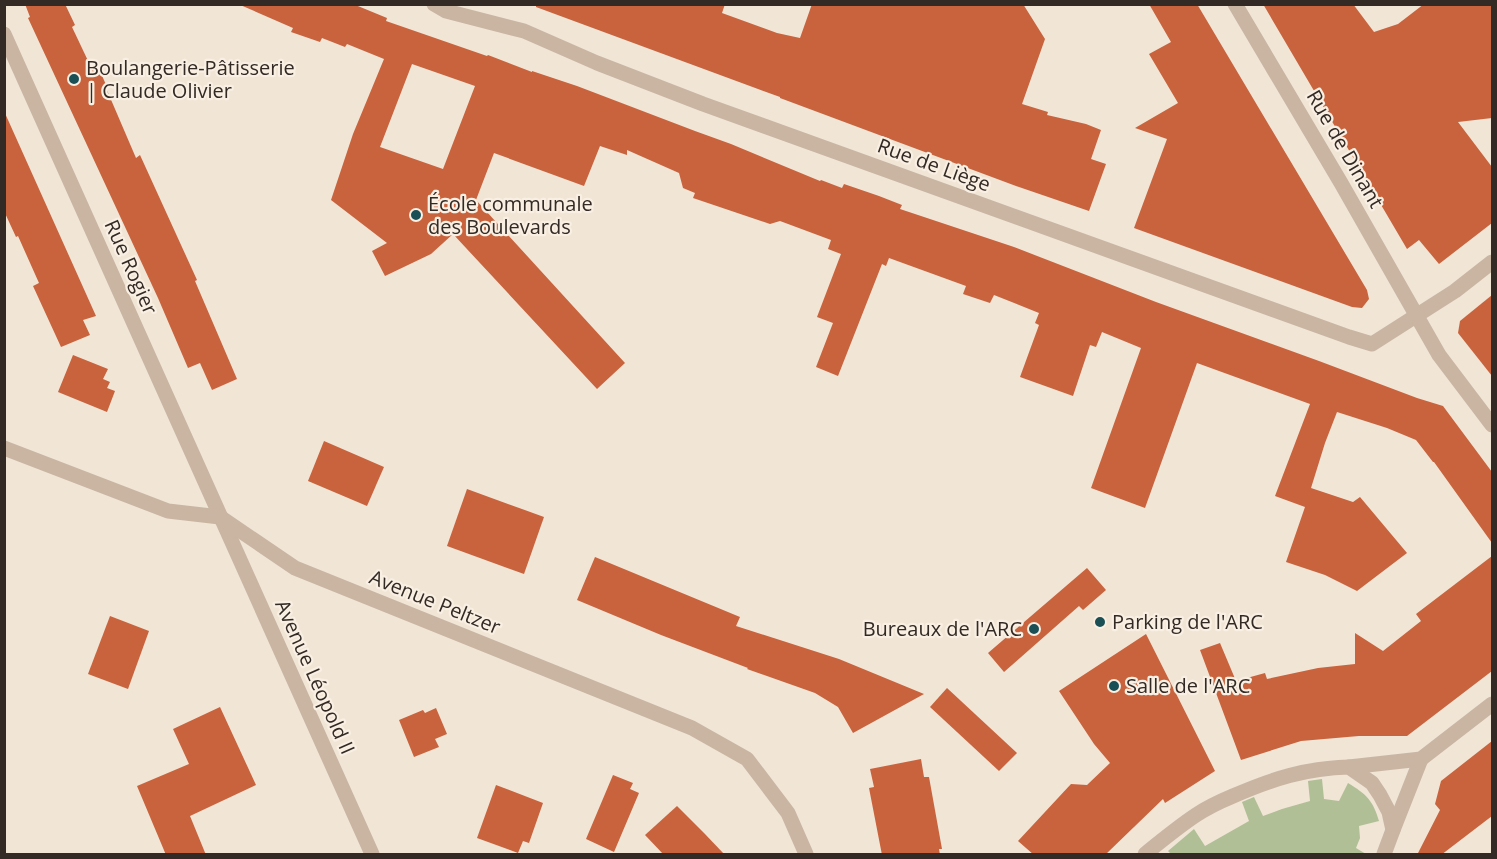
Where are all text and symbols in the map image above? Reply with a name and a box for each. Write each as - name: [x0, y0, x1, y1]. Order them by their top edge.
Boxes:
- place label: Boulangerie-Pâtisserie | Claude Olivier: [86, 54, 295, 104]
- marker: Boulangerie-Pâtisserie | Claude Olivier: [67, 72, 81, 86]
- street label: Rue de Dinant: [1301, 85, 1390, 213]
- street label: Rue de Liège: [874, 132, 994, 197]
- place label: École communale des Boulevards: [428, 190, 593, 240]
- marker: École communale des Boulevards: [409, 208, 423, 222]
- street label: Rue Rogier: [99, 215, 164, 318]
- street label: Avenue Peltzer: [366, 563, 505, 640]
- street label: Avenue Léopold II: [269, 595, 362, 758]
- place label: Parking de l'ARC: [1112, 608, 1263, 635]
- place label: Bureaux de l'ARC: [863, 615, 1022, 642]
- marker: Parking de l'ARC: [1093, 615, 1107, 629]
- marker: Bureaux de l'ARC: [1027, 622, 1041, 636]
- place label: Salle de l'ARC: [1126, 672, 1250, 699]
- marker: Salle de l'ARC: [1107, 679, 1121, 693]

